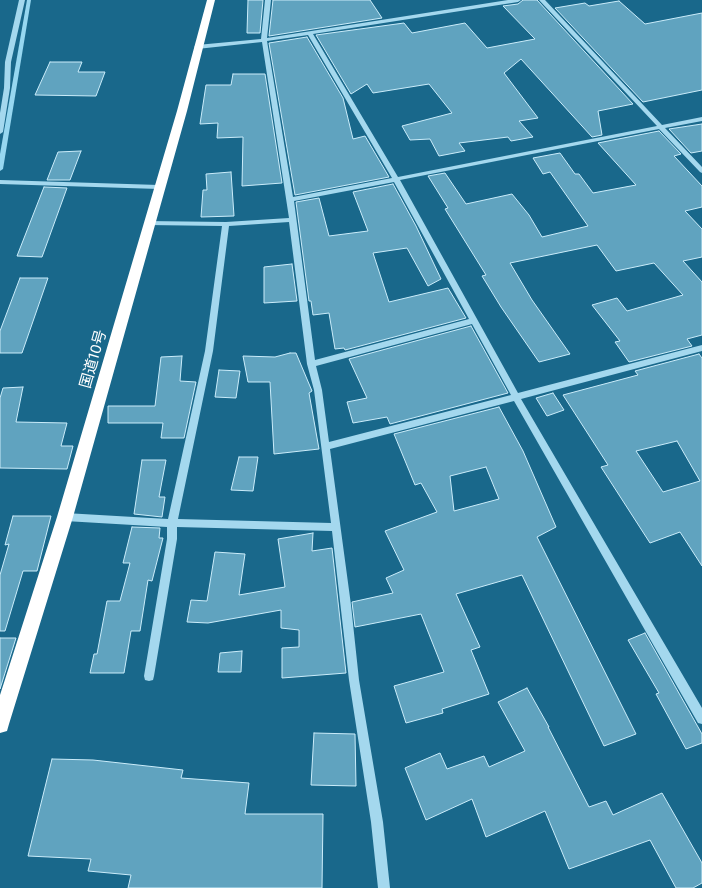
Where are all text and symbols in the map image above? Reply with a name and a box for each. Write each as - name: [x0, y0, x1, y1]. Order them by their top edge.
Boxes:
- street label: 国道10号: [76, 328, 110, 390]

